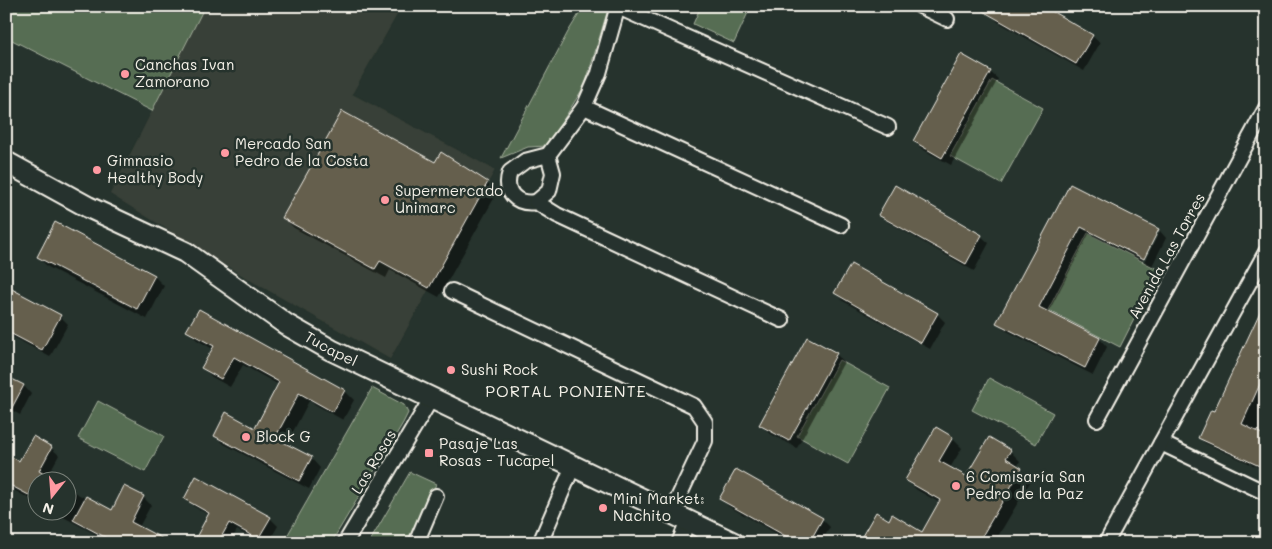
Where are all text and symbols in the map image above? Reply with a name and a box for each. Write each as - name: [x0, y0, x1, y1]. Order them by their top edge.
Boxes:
- place label: Canchas Ivan Zamorano: [135, 54, 234, 91]
- marker: Canchas Ivan Zamorano: [119, 68, 131, 80]
- place label: Mercado San Pedro de la Costa: [235, 133, 369, 170]
- marker: Mercado San Pedro de la Costa: [219, 147, 231, 159]
- place label: Gimnasio Healthy Body: [107, 150, 204, 187]
- marker: Gimnasio Healthy Body: [91, 164, 103, 176]
- place label: Supermercado Unimarc: [395, 180, 503, 217]
- street label: Avenida Las Torres: [1123, 189, 1209, 322]
- marker: Supermercado Unimarc: [379, 194, 391, 206]
- street label: Tucapel: [301, 326, 361, 370]
- place label: Sushi Rock: [461, 359, 538, 379]
- marker: Sushi Rock: [445, 364, 457, 376]
- district label: PORTAL PONIENTE: [485, 380, 647, 401]
- place label: Block G: [256, 426, 311, 446]
- street label: Las Rosas: [346, 426, 400, 497]
- marker: Block G: [240, 431, 252, 443]
- place label: Pasaje Las Rosas - Tucapel: [439, 433, 554, 470]
- marker: Pasaje Las Rosas - Tucapel: [423, 447, 435, 459]
- place label: 6 Comisaría San Pedro de la Paz: [966, 466, 1085, 503]
- north arrow: [28, 472, 78, 522]
- marker: 6 Comisaría San Pedro de la Paz: [950, 480, 962, 492]
- place label: Mini Market: Nachito: [613, 488, 705, 525]
- text: N: [40, 498, 56, 520]
- marker: Mini Market: Nachito: [597, 502, 609, 514]

